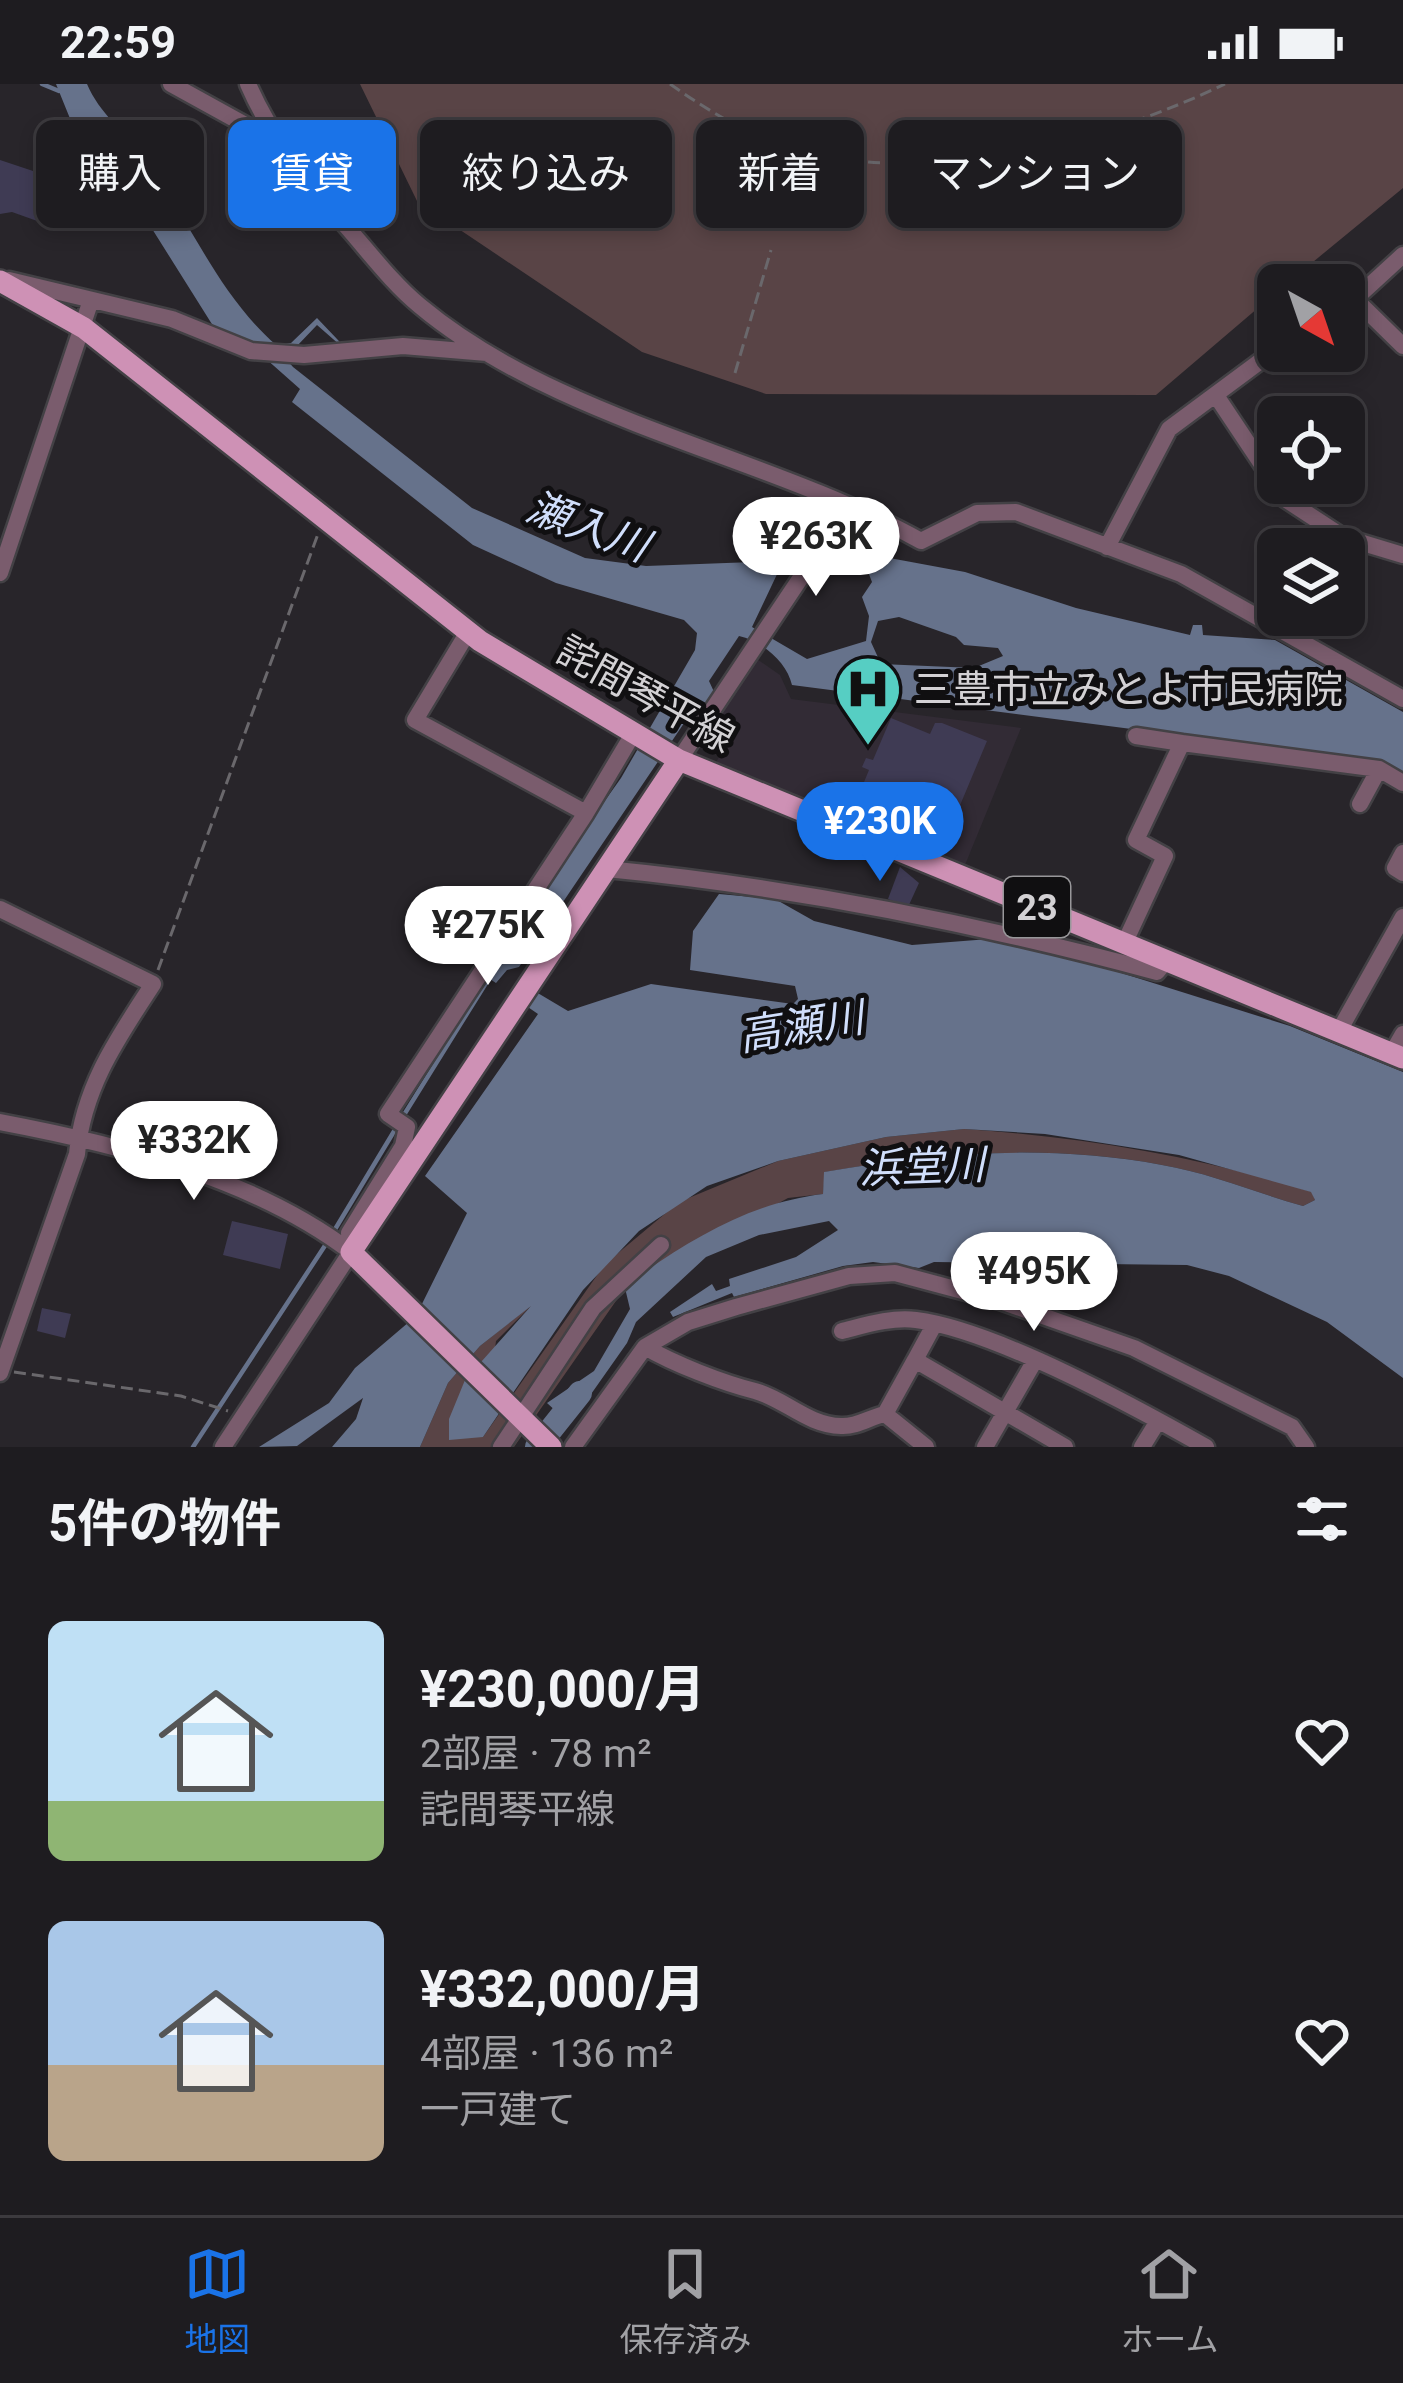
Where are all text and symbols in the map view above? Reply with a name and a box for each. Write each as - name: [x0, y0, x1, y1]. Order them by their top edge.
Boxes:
- text: 22:59: [60, 16, 176, 69]
- chip: 購入: [36, 120, 204, 228]
- chip: 賃貸: [228, 120, 396, 228]
- chip: 絞り込み: [420, 120, 672, 228]
- chip: 新着: [696, 120, 864, 228]
- chip: マンション: [888, 120, 1182, 228]
- north arrow: [1257, 264, 1365, 372]
- map controls: [1257, 264, 1365, 636]
- button: locate: [1257, 396, 1365, 504]
- water label: 瀬入川: [520, 482, 659, 572]
- pin: ¥263K: [732, 497, 900, 599]
- text: ¥263K: [760, 513, 872, 559]
- button: layers: [1257, 528, 1365, 636]
- street label: 詫間琴平線: [549, 627, 742, 762]
- hospital icon: 三豊市立みとよ市民病院: [833, 654, 903, 748]
- place label: 三豊市立みとよ市民病院: [914, 667, 1343, 713]
- pin: ¥230K: [796, 782, 964, 884]
- text: ¥230K: [824, 798, 936, 844]
- road number: 23: [1004, 877, 1070, 937]
- pin: ¥275K: [404, 886, 572, 988]
- text: ¥275K: [432, 902, 544, 948]
- water label: 高瀬川: [735, 992, 871, 1061]
- pin: ¥332K: [110, 1101, 278, 1203]
- text: ¥332K: [138, 1117, 250, 1163]
- water label: 浜堂川: [858, 1140, 990, 1193]
- pin: ¥495K: [950, 1232, 1118, 1334]
- text: ¥495K: [978, 1248, 1090, 1294]
- icon: filters: [1289, 1486, 1355, 1552]
- text: 5件の物件: [48, 1494, 281, 1553]
- text: ¥230,000/月: [420, 1660, 705, 1719]
- icon: home: [144, 1669, 288, 1813]
- icon: heart: [1289, 1708, 1355, 1774]
- text: 2部屋 · 78 m²: [420, 1731, 651, 1777]
- text: 詫間琴平線: [420, 1787, 615, 1833]
- text: ¥332,000/月: [420, 1960, 705, 2019]
- icon: home: [144, 1969, 288, 2113]
- icon: heart: [1289, 2008, 1355, 2074]
- text: 4部屋 · 136 m²: [420, 2031, 673, 2077]
- text: 一戸建て: [420, 2087, 576, 2133]
- tab: 地図: [184, 2241, 250, 2361]
- tab: 保存済み: [619, 2241, 751, 2361]
- tab: ホーム: [1120, 2241, 1218, 2361]

